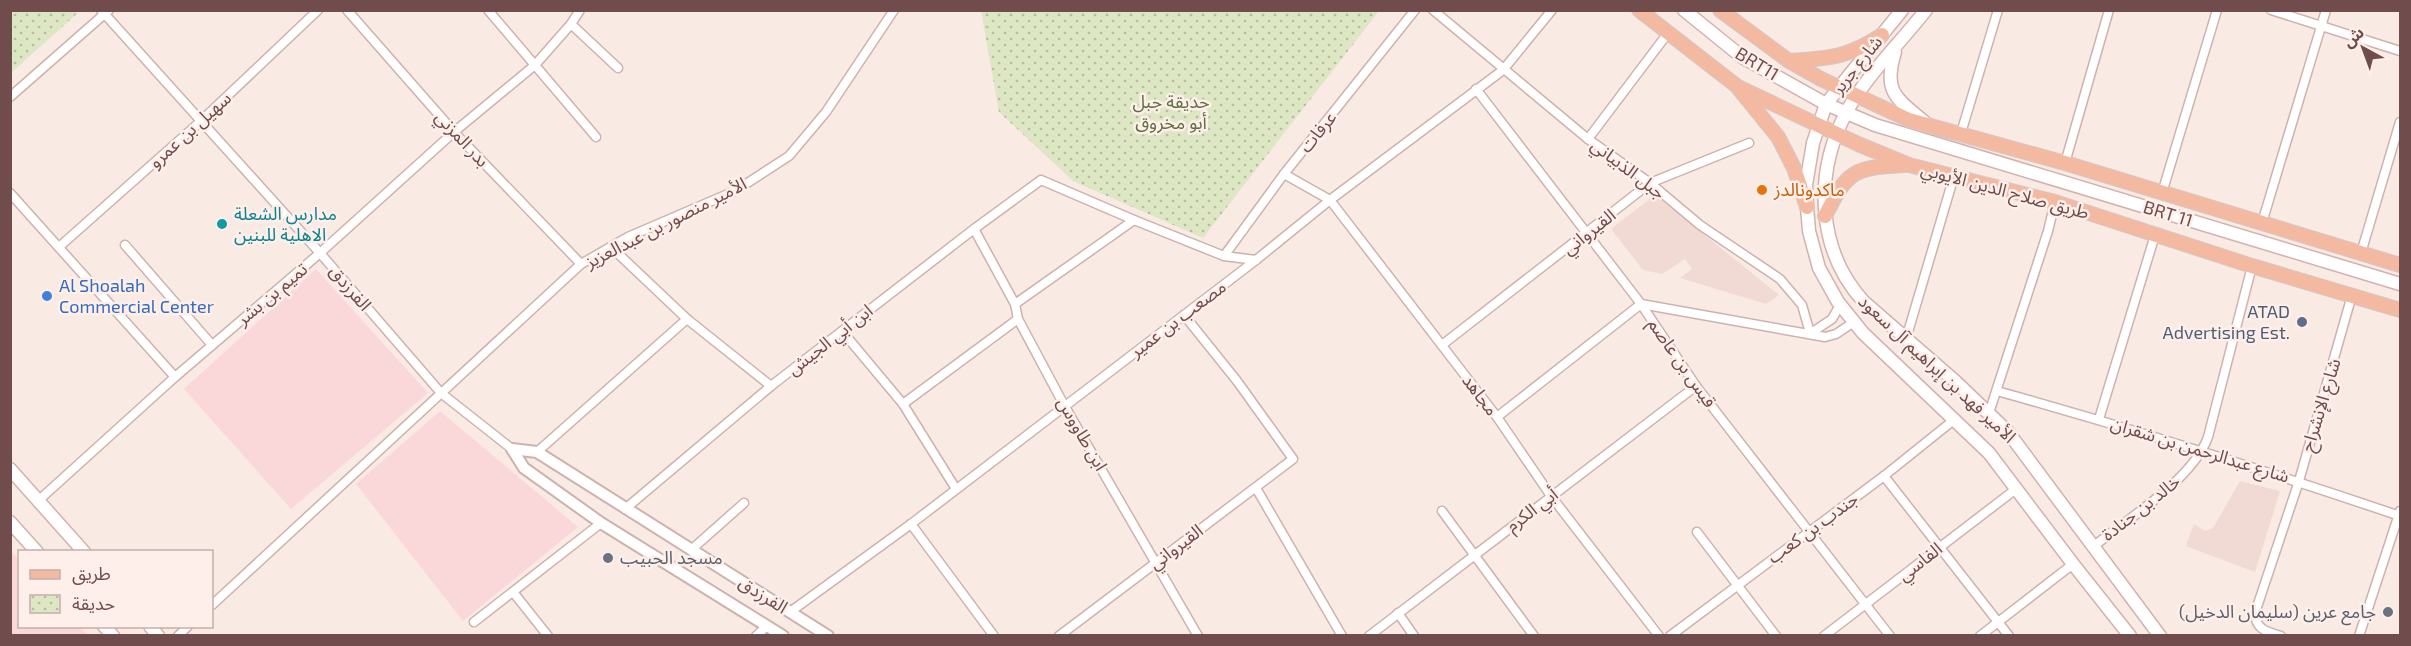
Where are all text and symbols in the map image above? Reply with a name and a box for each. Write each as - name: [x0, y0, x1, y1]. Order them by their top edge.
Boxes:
- north arrow: [2333, 18, 2393, 78]
- text: ش: [2338, 22, 2368, 51]
- street label: شارع جرير: [1825, 31, 1890, 101]
- street label: BRT11: [1732, 42, 1783, 85]
- street label: سهيل بن عمرو: [143, 86, 236, 173]
- park label: حديقة جبل أبو مخروق: [1132, 90, 1210, 134]
- street label: بدر المزني: [429, 106, 494, 173]
- street label: عرفات: [1294, 106, 1341, 157]
- street label: جبل الذبياني: [1585, 133, 1670, 206]
- street label: طريق صلاح الدين الأيوبي: [1918, 157, 2092, 226]
- street label: الأمير منصور بن عبدالعزيز: [580, 172, 750, 274]
- place label: ماكدونالدز: [1773, 178, 1845, 201]
- marker: ماكدونالدز: [1755, 183, 1769, 197]
- street label: BRT 11: [2141, 195, 2196, 231]
- place label: مدارس الشعلة الاهلية للبنين: [234, 202, 337, 246]
- street label: القيرواني: [1557, 203, 1622, 262]
- marker: مدارس الشعلة الاهلية للبنين: [215, 217, 229, 231]
- street label: تميم بن بشر: [231, 257, 313, 332]
- street label: الفرزدق: [324, 260, 377, 315]
- place label: Al Shoalah Commercial Center: [59, 274, 214, 317]
- street label: مصعب بن عمير: [1124, 275, 1231, 363]
- marker: Al Shoalah Commercial Center: [40, 289, 54, 303]
- street label: الأمير فهد بن إبراهيم آل سعود: [1852, 290, 2021, 449]
- street label: ابن أبي الجيش: [782, 299, 879, 382]
- place label: ATAD Advertising Est.: [2163, 300, 2290, 343]
- street label: قيس بن عاصم: [1641, 313, 1722, 413]
- marker: ATAD Advertising Est.: [2295, 315, 2309, 329]
- street label: شارع الإنشراح: [2295, 355, 2348, 455]
- street label: مجاهد: [1458, 369, 1503, 419]
- street label: ابن طاووس: [1052, 393, 1113, 475]
- street label: شارع عبدالرحمن بن شقران: [2107, 411, 2292, 491]
- street label: خالد بن جنادة: [2097, 470, 2185, 546]
- street label: أبي الكرم: [1501, 482, 1564, 539]
- street label: جندب بن كعب: [1763, 487, 1863, 568]
- street label: القيرواني: [1144, 519, 1209, 576]
- street label: الفاسي: [1893, 537, 1948, 588]
- place label: مسجد الحبيب: [620, 546, 723, 568]
- legend: [18, 550, 213, 628]
- marker: مسجد الحبيب: [601, 551, 615, 565]
- text: طريق: [72, 562, 111, 585]
- street label: الفرزدق: [734, 571, 792, 619]
- text: حديقة: [72, 592, 115, 614]
- place label: جامع عرين (سليمان الدخيل): [2179, 600, 2376, 626]
- marker: جامع عرين (سليمان الدخيل): [2381, 605, 2395, 619]

